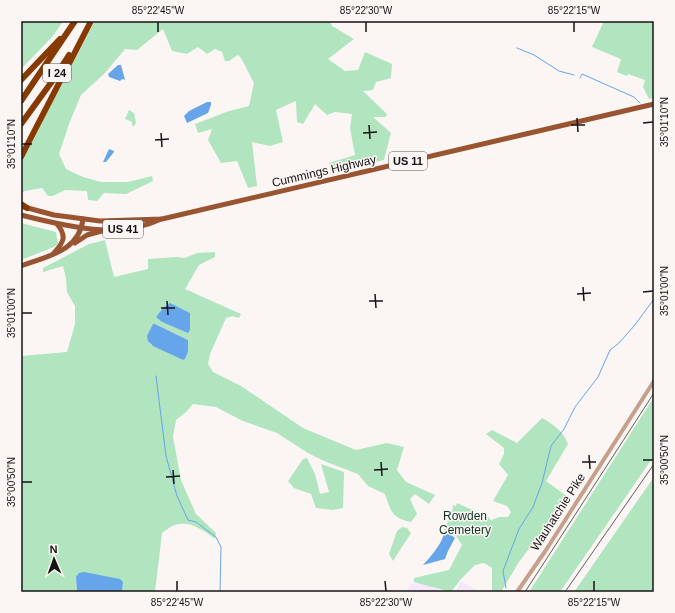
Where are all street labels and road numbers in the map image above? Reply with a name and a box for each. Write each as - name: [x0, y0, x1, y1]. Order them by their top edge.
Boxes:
- road number: I 24: [43, 64, 71, 82]
- street label: Cummings Highway: [270, 152, 378, 190]
- road number: US 11: [389, 152, 427, 170]
- road number: US 41: [103, 220, 143, 238]
- street label: Wauhatchie Pike: [528, 470, 588, 553]

